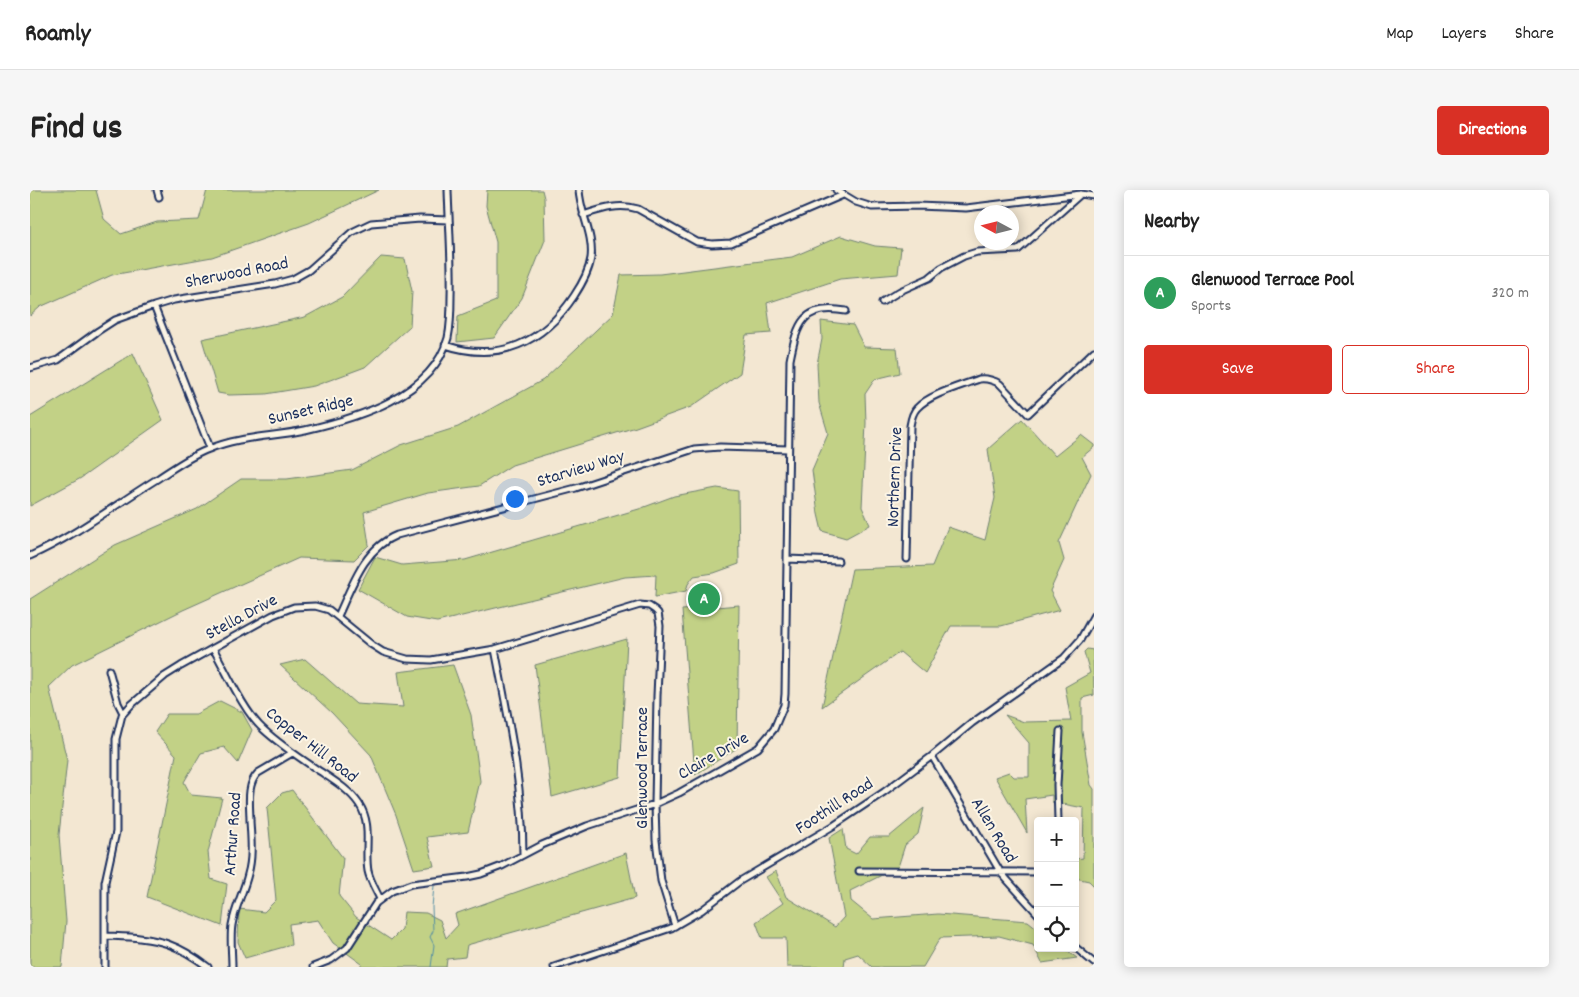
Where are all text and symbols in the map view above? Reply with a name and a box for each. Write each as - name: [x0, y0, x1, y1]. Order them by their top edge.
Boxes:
- text: Roamly: [25, 18, 91, 52]
- text: Map: [1386, 22, 1413, 47]
- text: Layers: [1441, 22, 1487, 47]
- text: Share: [1515, 22, 1554, 47]
- text: Find us: [30, 105, 122, 155]
- button: Directions: [1437, 106, 1549, 155]
- north arrow: [974, 205, 1019, 250]
- text: Nearby: [1144, 208, 1199, 238]
- street label: Sherwood Road: [183, 252, 291, 296]
- text: Glenwood Terrace Pool: [1191, 268, 1354, 295]
- text: A: [1156, 282, 1164, 305]
- text: 320 m: [1492, 282, 1529, 305]
- text: Sports: [1191, 295, 1231, 318]
- button: Save: [1144, 345, 1332, 394]
- button: Share: [1342, 345, 1529, 394]
- street label: Sunset Ridge: [266, 389, 356, 433]
- street label: Northern Drive: [882, 426, 910, 527]
- street label: Starview Way: [534, 445, 628, 495]
- your location: [502, 486, 528, 512]
- pin: A: [688, 580, 720, 618]
- street label: Stella Drive: [202, 589, 283, 647]
- street label: Copper Hill Road: [260, 702, 362, 790]
- street label: Glenwood Terrace: [631, 707, 656, 829]
- street label: Claire Drive: [674, 727, 754, 787]
- street label: Foothill Road: [791, 772, 879, 842]
- street label: Arthur Road: [219, 791, 249, 877]
- street label: Allen Road: [964, 794, 1022, 868]
- map controls: [1034, 817, 1079, 952]
- button: +: [1034, 817, 1079, 862]
- button: −: [1034, 862, 1079, 907]
- button: locate: [1034, 907, 1079, 952]

